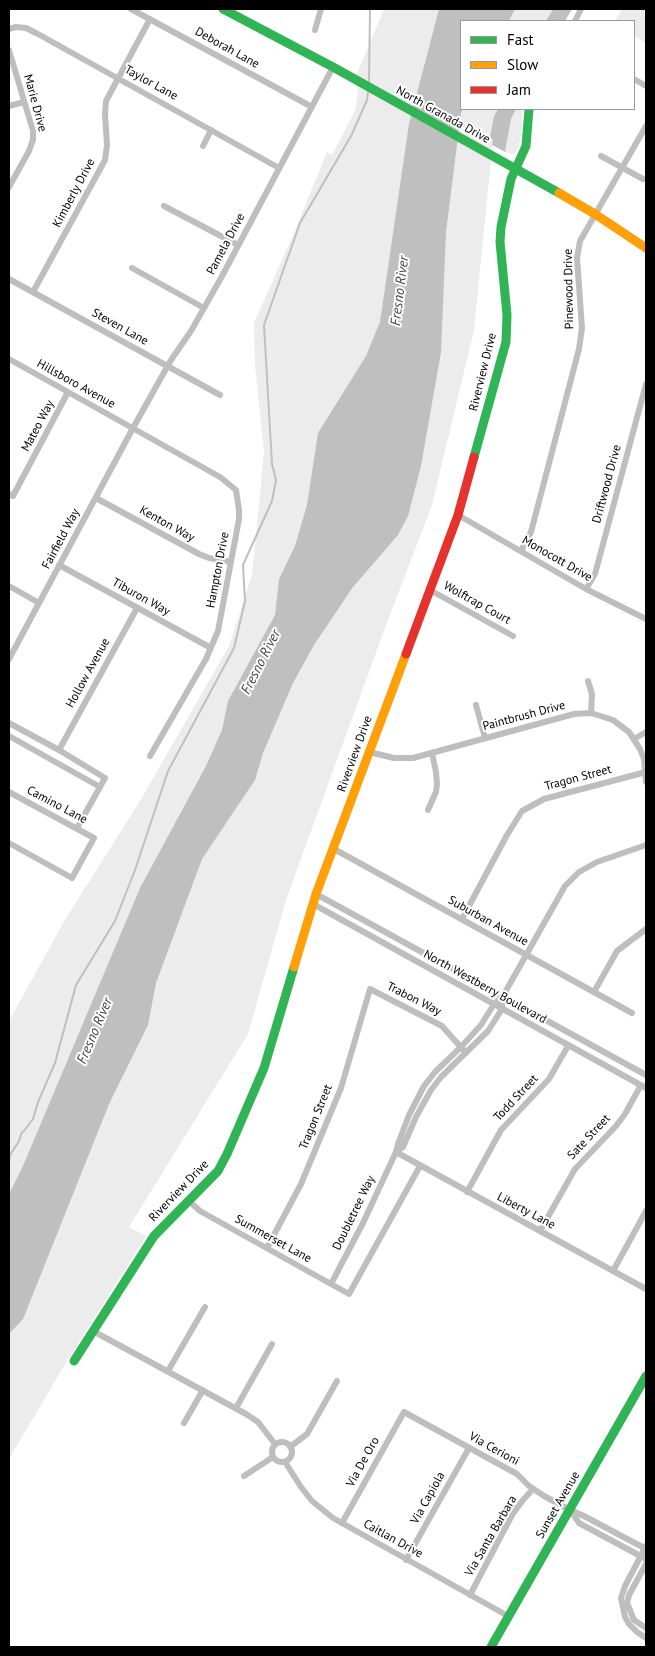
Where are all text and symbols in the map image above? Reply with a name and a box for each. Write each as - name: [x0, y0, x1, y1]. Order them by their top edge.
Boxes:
- legend: [460, 20, 635, 110]
- street label: Deborah Lane: [192, 24, 262, 72]
- text: Fast: [507, 30, 534, 49]
- text: Slow: [507, 55, 538, 74]
- street label: Taylor Lane: [122, 62, 180, 104]
- street label: Marie Drive: [20, 73, 50, 133]
- text: Jam: [507, 80, 531, 99]
- street label: North Granada Drive: [394, 83, 492, 147]
- street label: Kimberly Drive: [50, 156, 98, 230]
- street label: Pamela Drive: [204, 211, 248, 277]
- street label: Pinewood Drive: [561, 249, 577, 329]
- water label: Fresno River: [387, 255, 413, 327]
- street label: Steven Lane: [89, 306, 151, 348]
- street label: Riverview Drive: [466, 331, 500, 413]
- street label: Hillsboro Avenue: [34, 357, 118, 411]
- street label: Mateo Way: [19, 398, 57, 454]
- street label: Driftwood Drive: [590, 443, 624, 525]
- street label: Kenton Way: [137, 503, 197, 545]
- street label: Fairfield Way: [39, 506, 83, 572]
- street label: Hampton Drive: [204, 531, 232, 609]
- street label: Monocott Drive: [519, 533, 595, 585]
- street label: Tiburon Way: [109, 575, 173, 619]
- street label: Wolftrap Court: [441, 579, 513, 627]
- water label: Fresno River: [238, 627, 284, 697]
- street label: Hollow Avenue: [63, 636, 113, 710]
- street label: Paintbrush Drive: [481, 698, 567, 734]
- street label: Riverview Drive: [335, 714, 375, 794]
- street label: Tragon Street: [543, 762, 613, 794]
- street label: Camino Lane: [24, 783, 90, 827]
- street label: Suburban Avenue: [445, 893, 531, 949]
- street label: North Westberry Boulevard: [421, 947, 549, 1027]
- street label: Trabon Way: [384, 979, 444, 1019]
- water label: Fresno River: [74, 996, 116, 1066]
- street label: Todd Street: [491, 1072, 541, 1124]
- street label: Tragon Street: [296, 1082, 336, 1152]
- street label: Sate Street: [565, 1112, 613, 1162]
- street label: Riverview Drive: [146, 1157, 212, 1225]
- street label: Doubletree Way: [330, 1173, 378, 1253]
- street label: Liberty Lane: [494, 1190, 558, 1232]
- street label: Summerset Lane: [232, 1212, 314, 1266]
- street label: Via Cerioni: [466, 1429, 522, 1469]
- street label: Via De Oro: [343, 1434, 383, 1490]
- street label: Via Capiola: [408, 1469, 448, 1527]
- street label: Sunset Avenue: [533, 1469, 583, 1541]
- street label: Via Santa Barbara: [462, 1493, 520, 1579]
- street label: Caitlan Drive: [361, 1517, 425, 1561]

